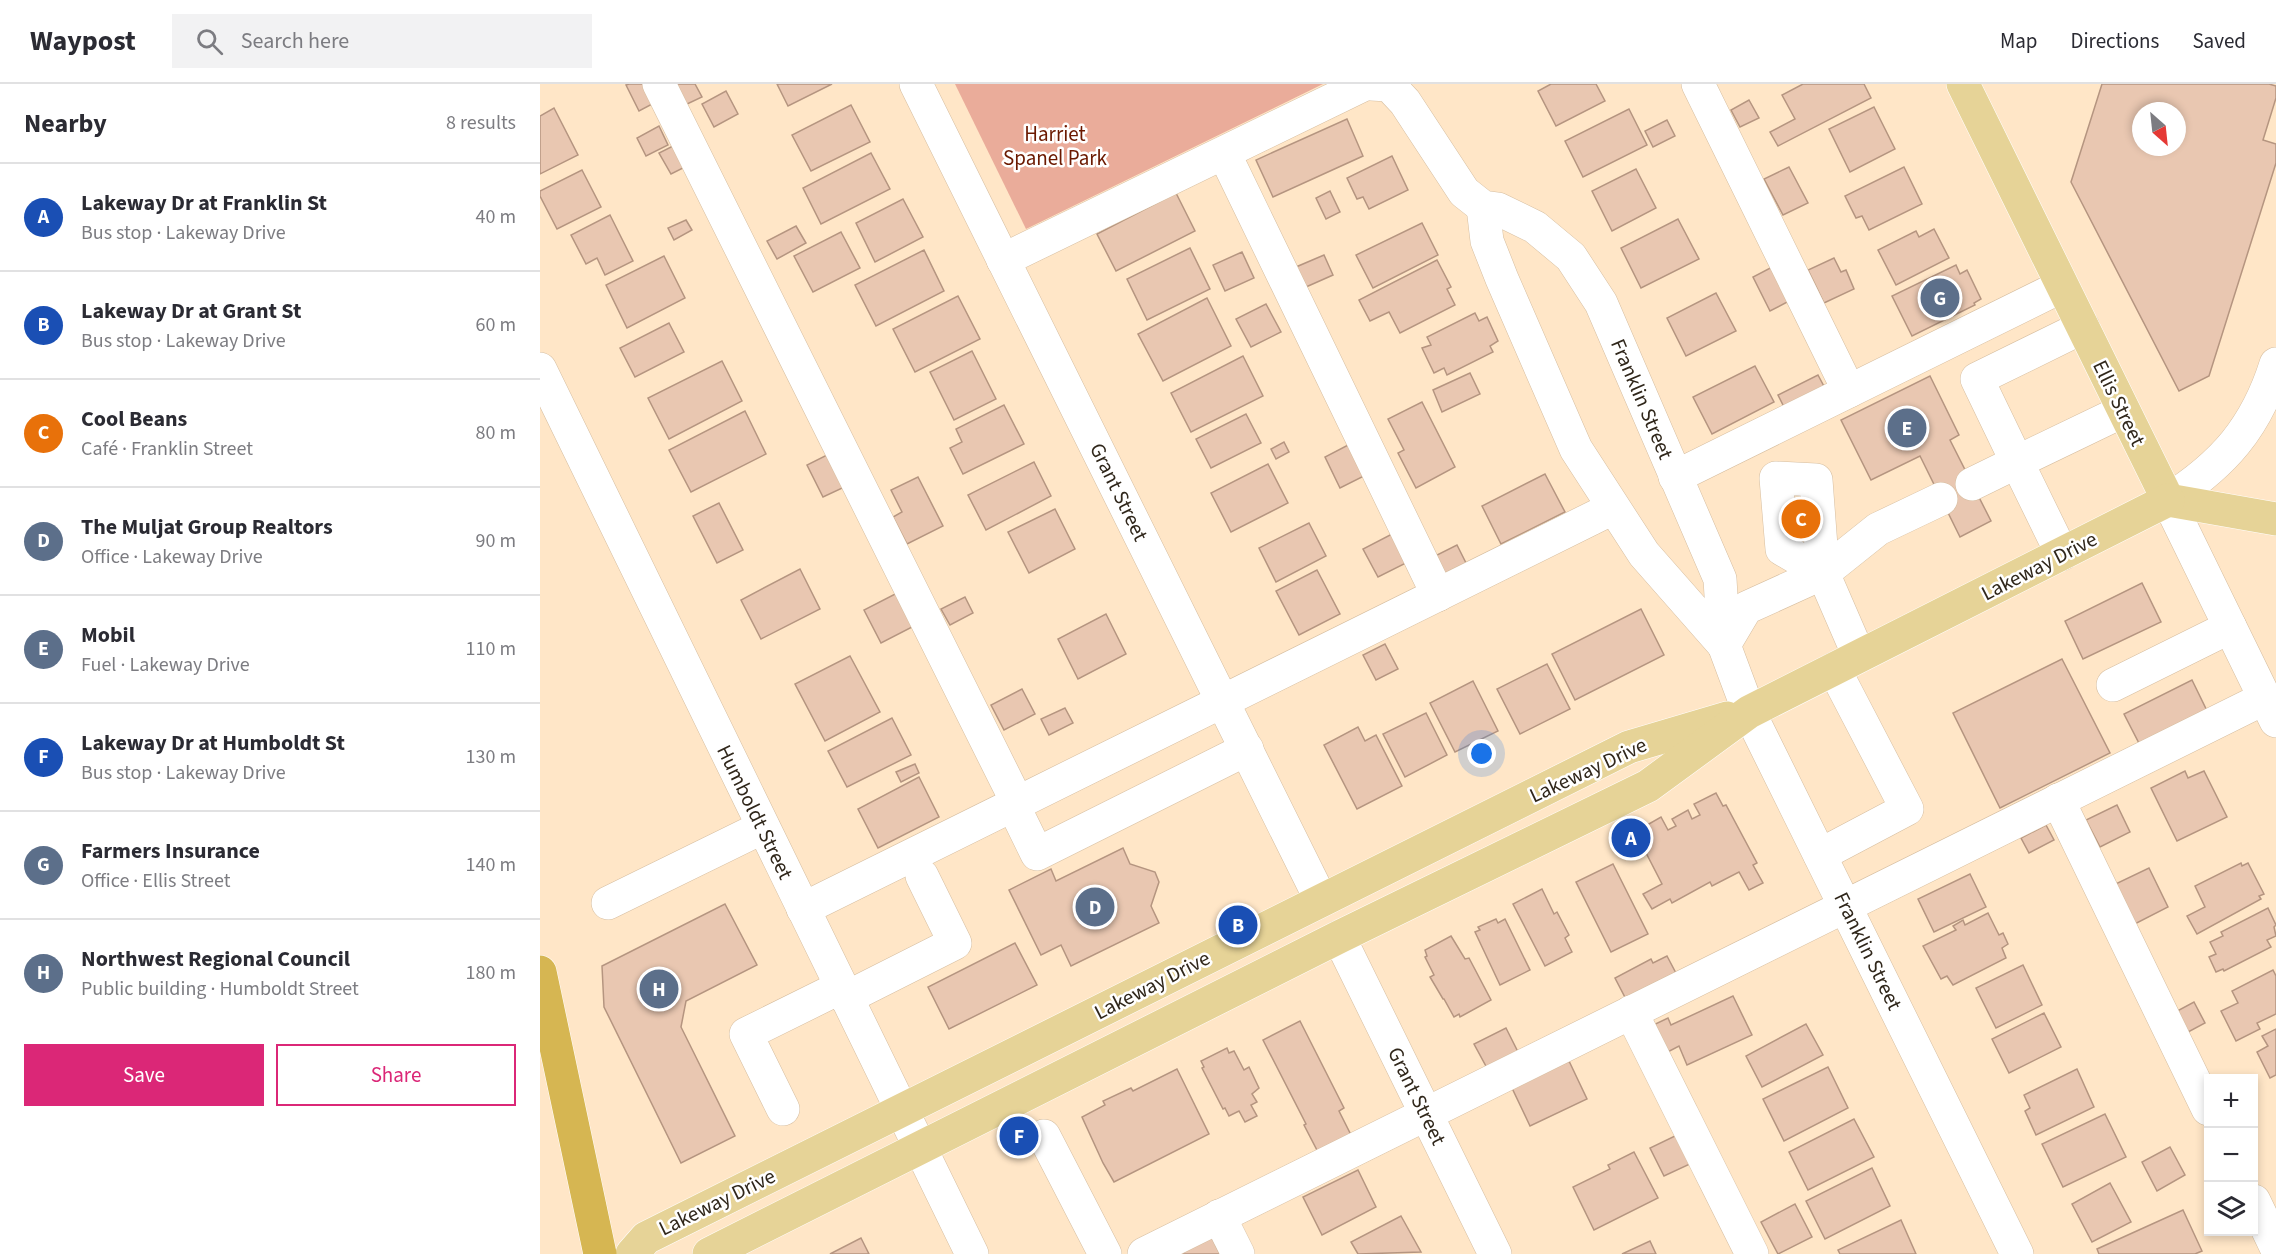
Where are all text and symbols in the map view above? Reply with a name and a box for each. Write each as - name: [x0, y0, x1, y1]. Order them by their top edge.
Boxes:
- search box: [172, 14, 592, 68]
- text: Waypost: [30, 21, 136, 61]
- icon: search: [193, 25, 226, 58]
- text: Search here: [241, 25, 349, 57]
- text: Map: [2000, 26, 2038, 56]
- text: Directions: [2071, 26, 2159, 56]
- text: Saved: [2192, 26, 2246, 56]
- north arrow: [2132, 102, 2186, 156]
- text: Nearby: [24, 105, 107, 142]
- text: 8 results: [446, 109, 516, 137]
- park label: Harriet Spanel Park: [1003, 119, 1108, 173]
- text: Lakeway Dr at Franklin St: [81, 187, 327, 219]
- text: A: [38, 203, 49, 231]
- text: 40 m: [476, 203, 516, 231]
- text: Bus stop · Lakeway Drive: [81, 219, 286, 247]
- pin: G: [1920, 276, 1960, 320]
- text: Lakeway Dr at Grant St: [81, 295, 301, 327]
- text: B: [37, 311, 50, 339]
- text: 60 m: [476, 311, 516, 339]
- text: Bus stop · Lakeway Drive: [81, 327, 286, 355]
- street label: Franklin Street: [1603, 334, 1681, 464]
- street label: Ellis Street: [2085, 355, 2153, 451]
- text: Cool Beans: [81, 403, 187, 435]
- pin: E: [1888, 406, 1926, 450]
- text: C: [38, 419, 49, 447]
- text: 80 m: [476, 419, 516, 447]
- text: Café · Franklin Street: [81, 435, 253, 463]
- street label: Grant Street: [1082, 438, 1156, 546]
- pin: C: [1782, 496, 1820, 542]
- text: The Muljat Group Realtors: [81, 511, 333, 543]
- street label: Lakeway Drive: [1976, 524, 2102, 608]
- text: D: [37, 527, 50, 555]
- text: 90 m: [476, 527, 516, 555]
- text: Office · Lakeway Drive: [81, 543, 263, 571]
- text: Mobil: [81, 619, 135, 651]
- text: E: [38, 635, 49, 663]
- text: 110 m: [466, 635, 516, 663]
- text: Fuel · Lakeway Drive: [81, 651, 250, 679]
- text: Lakeway Dr at Humboldt St: [81, 727, 345, 759]
- street label: Lakeway Drive: [1524, 730, 1652, 810]
- your location: [1467, 739, 1496, 768]
- street label: Humboldt Street: [709, 740, 801, 884]
- text: F: [38, 743, 49, 771]
- text: 130 m: [466, 743, 516, 771]
- text: Bus stop · Lakeway Drive: [81, 759, 286, 787]
- pin: A: [1612, 816, 1650, 861]
- text: Farmers Insurance: [81, 835, 260, 867]
- text: G: [37, 851, 50, 879]
- text: 140 m: [466, 851, 516, 879]
- text: Office · Ellis Street: [81, 867, 230, 895]
- pin: D: [1076, 884, 1114, 930]
- street label: Franklin Street: [1826, 887, 1910, 1015]
- pin: B: [1218, 902, 1258, 948]
- text: Northwest Regional Council: [81, 943, 350, 975]
- street label: Lakeway Drive: [1089, 943, 1215, 1027]
- text: H: [37, 959, 50, 987]
- text: 180 m: [466, 959, 516, 987]
- pin: H: [640, 966, 678, 1012]
- text: Public building · Humboldt Street: [81, 975, 359, 1003]
- street label: Grant Street: [1380, 1042, 1454, 1150]
- button: Save: [24, 1044, 264, 1106]
- button: Share: [276, 1044, 516, 1106]
- map controls: [2204, 1074, 2258, 1236]
- button: +: [2204, 1074, 2258, 1128]
- pin: F: [1000, 1114, 1038, 1158]
- button: −: [2204, 1128, 2258, 1182]
- street label: Lakeway Drive: [654, 1161, 780, 1243]
- button: layers: [2204, 1182, 2258, 1236]

